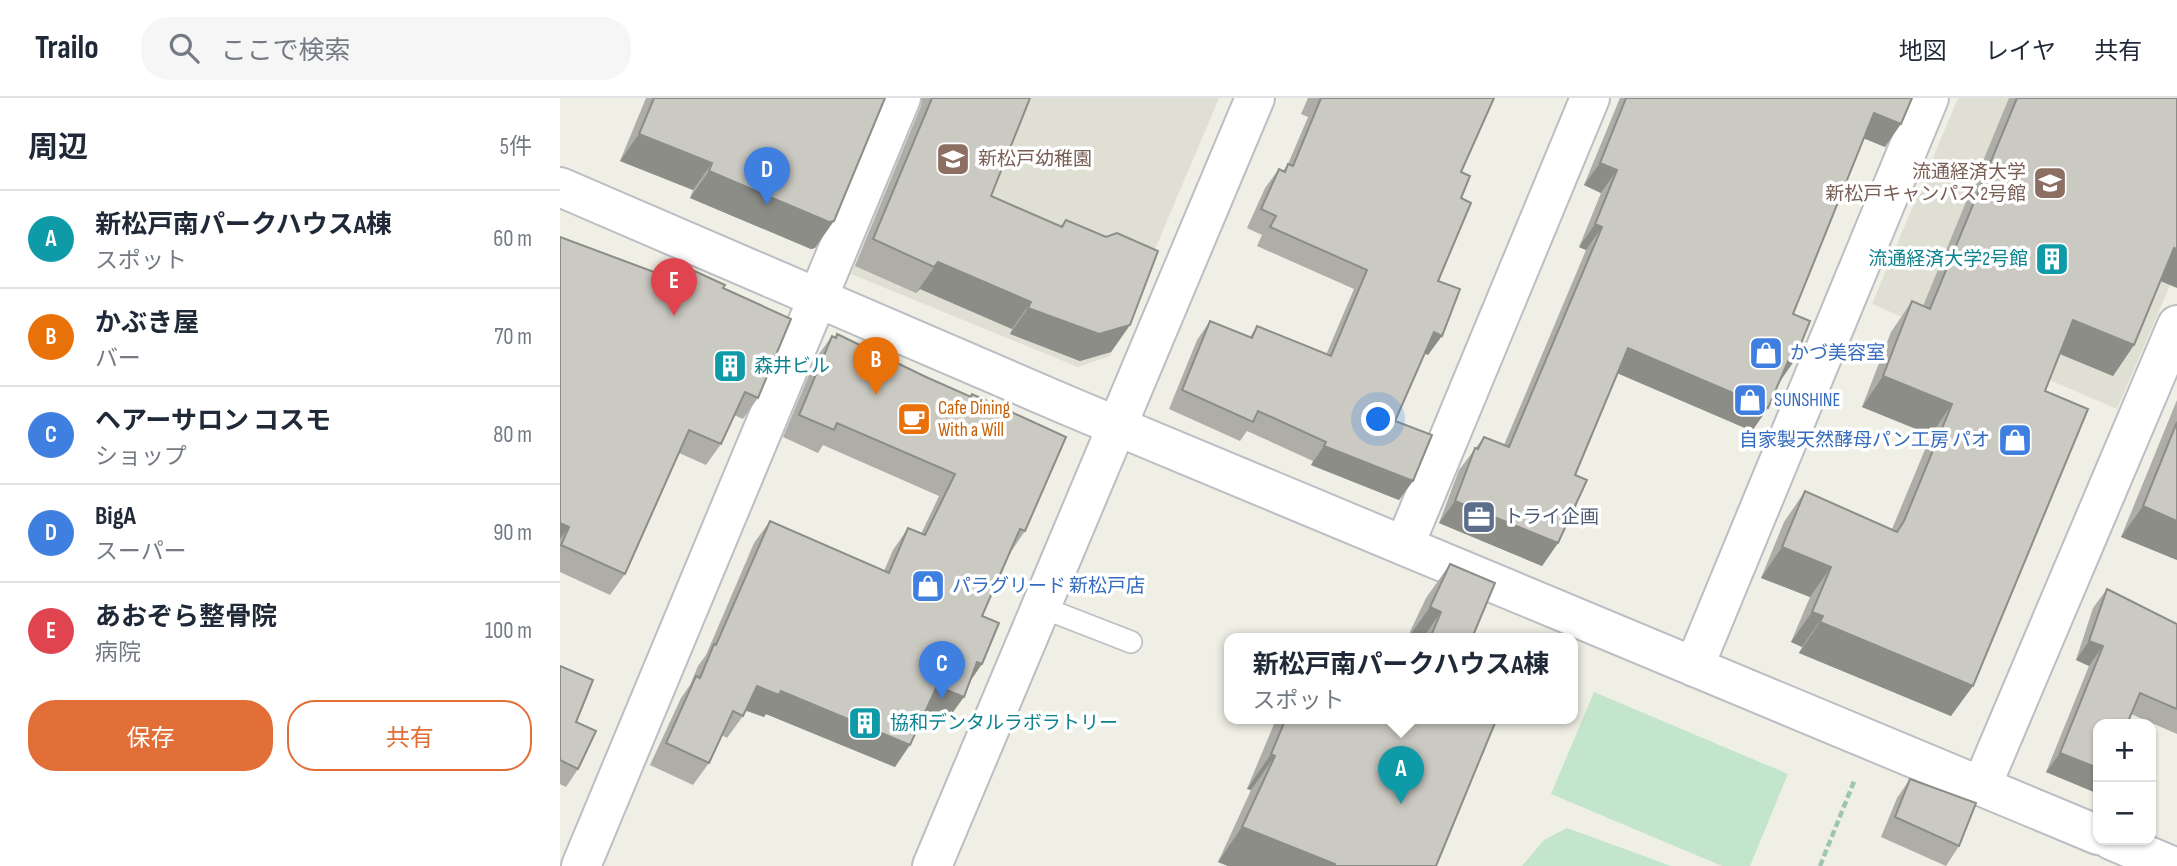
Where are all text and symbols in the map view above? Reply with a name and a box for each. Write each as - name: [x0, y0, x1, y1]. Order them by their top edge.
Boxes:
- search box: [141, 17, 631, 80]
- text: Trailo: [35, 28, 99, 68]
- icon: search: [165, 29, 203, 67]
- text: ここで検索: [221, 36, 351, 67]
- text: 地図: [1899, 37, 1947, 66]
- text: レイヤ: [1985, 37, 2056, 66]
- text: 共有: [2094, 37, 2142, 66]
- text: 周辺: [28, 130, 88, 166]
- text: 5件: [500, 133, 532, 161]
- school or university icon: 新松戸幼稚園: [934, 140, 972, 178]
- pin: D: [744, 147, 790, 205]
- place label: 新松戸幼稚園: [978, 148, 1092, 171]
- place label: 流通経済大学 新松戸キャンパス 2号館: [1825, 161, 2026, 206]
- school or university icon: 流通経済大学 新松戸キャンパス 2号館: [2031, 164, 2069, 202]
- text: 新松戸南パークハウスA棟: [95, 210, 392, 241]
- text: A: [46, 225, 56, 253]
- text: 60 m: [493, 225, 532, 253]
- building icon: 流通経済大学2号館: [2033, 240, 2071, 278]
- text: スポット: [95, 247, 187, 275]
- place label: 流通経済大学2号館: [1868, 248, 2028, 271]
- pin: E: [651, 258, 697, 316]
- text: かぶき屋: [95, 308, 199, 339]
- text: B: [46, 323, 56, 351]
- text: 70 m: [494, 323, 532, 351]
- shop icon: かづ美容室: [1747, 334, 1785, 372]
- pin: B: [853, 337, 899, 395]
- place label: かづ美容室: [1790, 342, 1885, 365]
- text: バー: [95, 345, 141, 373]
- building icon: 森井ビル: [711, 347, 749, 385]
- place label: 森井ビル: [754, 355, 830, 378]
- shop icon: SUNSHINE: [1731, 381, 1769, 419]
- place label: SUNSHINE: [1774, 389, 1840, 412]
- place label: Cafe Dining With a Will: [938, 397, 1011, 442]
- cafe icon: Cafe Dining With a Will: [895, 400, 933, 438]
- your location: [1361, 402, 1395, 436]
- text: ヘアーサロン コスモ: [95, 406, 331, 437]
- text: C: [45, 421, 57, 449]
- text: 80 m: [493, 421, 532, 449]
- shop icon: 自家製天然酵母パン工房 パオ: [1996, 421, 2034, 459]
- place label: 自家製天然酵母パン工房 パオ: [1739, 429, 1990, 452]
- text: ショップ: [95, 443, 187, 471]
- office icon: トライ企画: [1460, 498, 1498, 536]
- text: BigA: [95, 501, 136, 532]
- place label: トライ企画: [1504, 506, 1599, 529]
- text: D: [45, 519, 57, 547]
- text: 90 m: [493, 519, 532, 547]
- text: スーパー: [95, 538, 187, 566]
- shop icon: パラグリード 新松戸店: [909, 567, 947, 605]
- place label: パラグリード 新松戸店: [952, 575, 1145, 598]
- text: あおぞら整骨院: [95, 602, 277, 633]
- text: E: [46, 617, 56, 645]
- text: 100 m: [485, 617, 532, 645]
- popup: [1224, 633, 1578, 724]
- text: 病院: [95, 639, 141, 667]
- pin: C: [919, 641, 965, 699]
- text: 新松戸南パークハウスA棟: [1252, 650, 1550, 681]
- text: スポット: [1252, 687, 1344, 715]
- button: 保存: [28, 700, 273, 771]
- button: 共有: [287, 700, 532, 771]
- building icon: 協和デンタルラボラトリー: [846, 704, 884, 742]
- place label: 協和デンタルラボラトリー: [890, 712, 1118, 735]
- map controls: [2093, 719, 2156, 845]
- button: +: [2093, 719, 2156, 782]
- pin: A: [1378, 746, 1424, 804]
- button: −: [2093, 782, 2156, 845]

